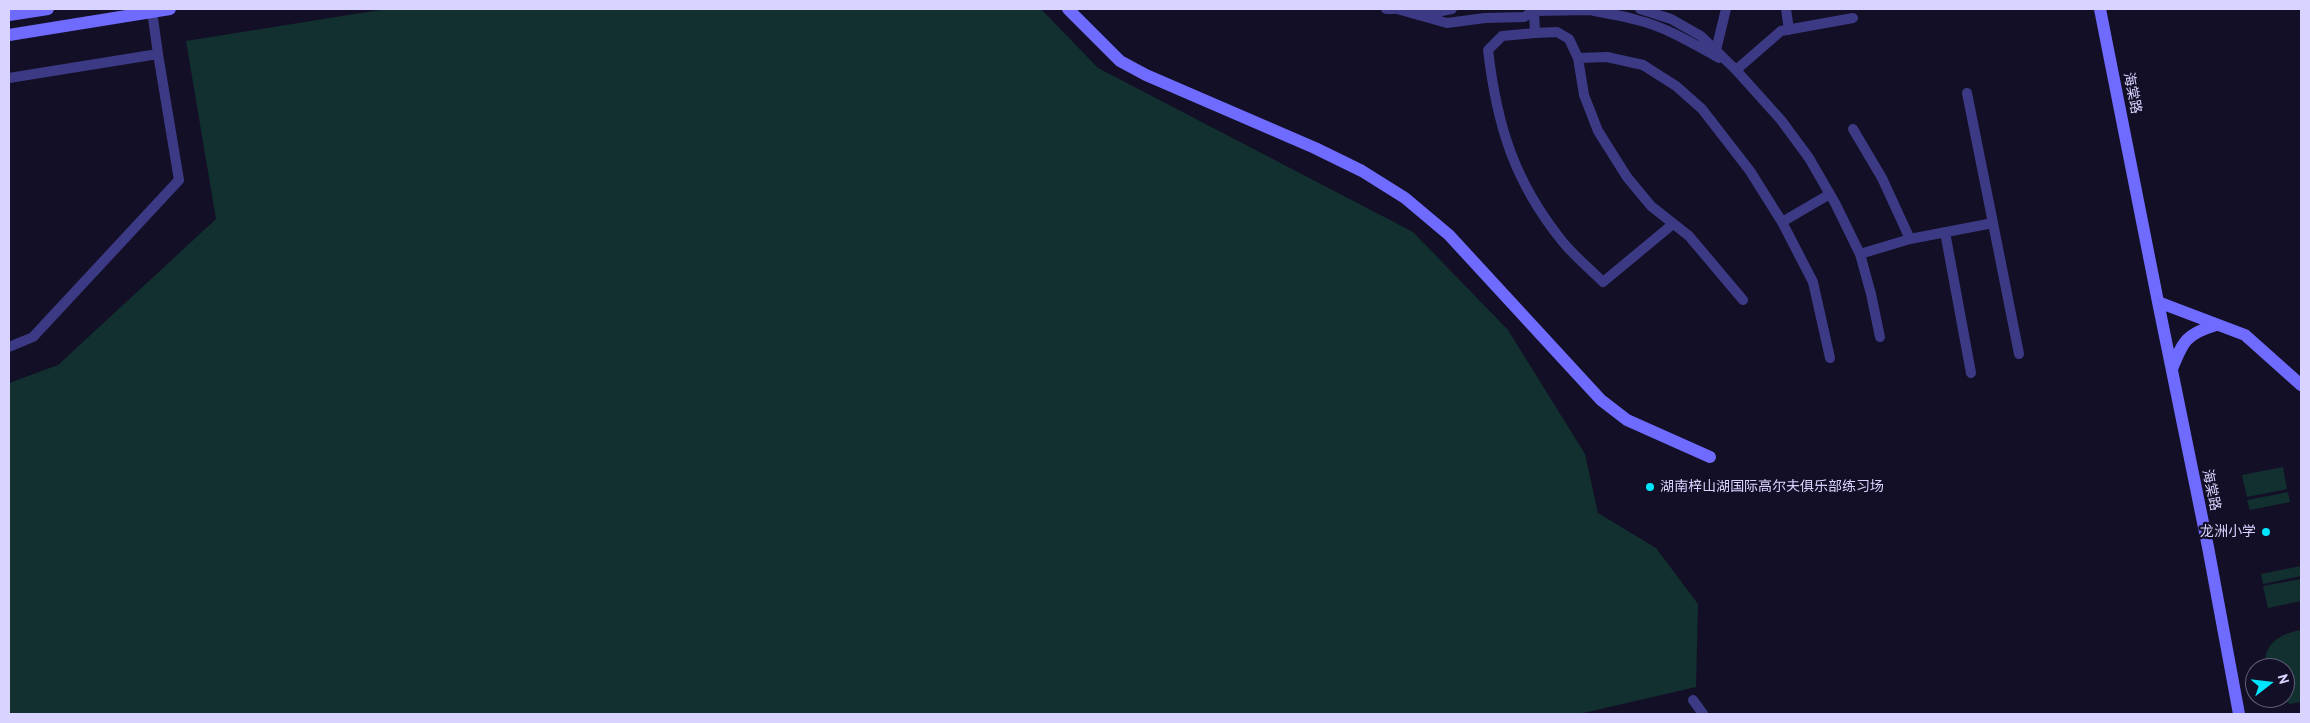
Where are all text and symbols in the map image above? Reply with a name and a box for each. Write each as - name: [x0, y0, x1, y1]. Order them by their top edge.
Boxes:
- street label: 海棠路: [2120, 71, 2144, 115]
- street label: 海棠路: [2198, 468, 2224, 512]
- place label: 湖南梓山湖国际高尔夫俱乐部练习场: [1660, 479, 1884, 495]
- marker: 湖南梓山湖国际高尔夫俱乐部练习场: [1644, 481, 1656, 493]
- place label: 龙洲小学: [2200, 524, 2256, 540]
- marker: 龙洲小学: [2260, 526, 2272, 538]
- north arrow: [2245, 658, 2295, 708]
- text: N: [2274, 672, 2293, 686]

